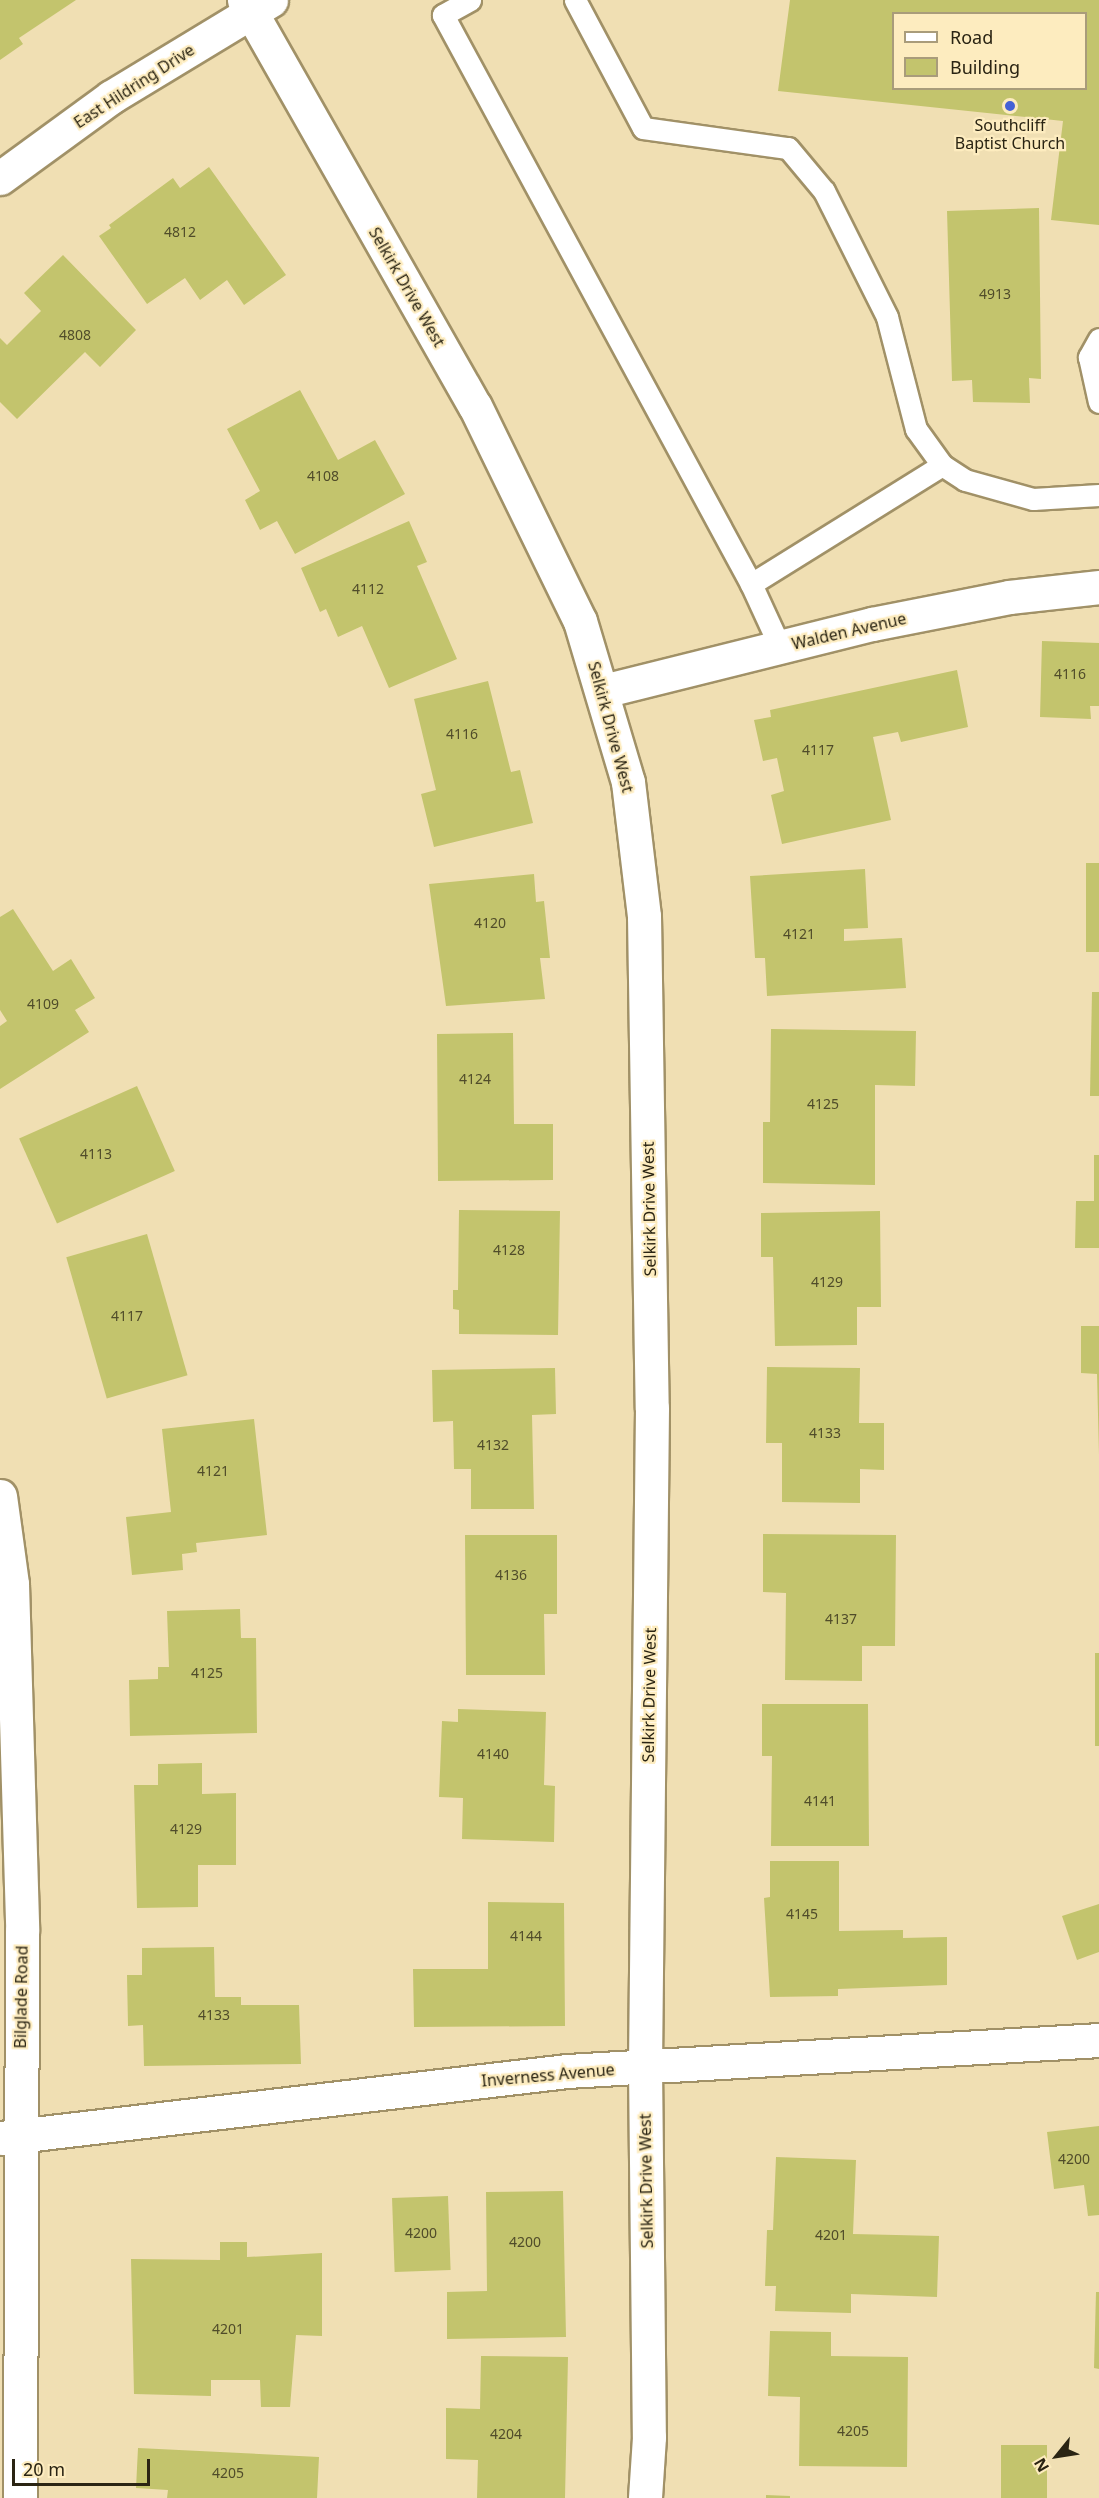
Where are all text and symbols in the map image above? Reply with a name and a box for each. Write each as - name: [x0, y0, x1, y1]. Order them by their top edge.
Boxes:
- legend: [892, 12, 1087, 90]
- text: Road: [950, 25, 993, 49]
- street label: East Hildring Drive: [70, 40, 198, 132]
- text: Building: [950, 55, 1020, 79]
- marker: Southcliff Baptist Church: [1003, 99, 1017, 113]
- place label: Southcliff Baptist Church: [955, 115, 1065, 153]
- house number: 4812: [164, 224, 196, 240]
- street label: Selkirk Drive West: [365, 224, 449, 350]
- house number: 4913: [979, 286, 1011, 302]
- house number: 4808: [59, 327, 91, 343]
- house number: 4108: [307, 468, 339, 484]
- house number: 4112: [352, 581, 384, 597]
- street label: Walden Avenue: [790, 609, 908, 653]
- street label: Selkirk Drive West: [584, 659, 638, 795]
- house number: 4116: [1054, 666, 1086, 682]
- house number: 4116: [446, 726, 478, 742]
- house number: 4117: [802, 742, 834, 758]
- house number: 4120: [474, 915, 506, 931]
- house number: 4121: [783, 926, 815, 942]
- house number: 4109: [27, 996, 59, 1012]
- house number: 4124: [459, 1071, 491, 1087]
- house number: 4125: [807, 1096, 839, 1112]
- street label: Selkirk Drive West: [638, 1142, 660, 1276]
- house number: 4113: [80, 1146, 112, 1162]
- house number: 4128: [493, 1242, 525, 1258]
- house number: 4129: [811, 1274, 843, 1290]
- house number: 4117: [111, 1308, 143, 1324]
- house number: 4133: [809, 1425, 841, 1441]
- house number: 4132: [477, 1437, 509, 1453]
- house number: 4121: [197, 1463, 229, 1479]
- house number: 4136: [495, 1567, 527, 1583]
- house number: 4137: [825, 1611, 857, 1627]
- street label: Selkirk Drive West: [638, 1628, 660, 1762]
- house number: 4125: [191, 1665, 223, 1681]
- house number: 4140: [477, 1746, 509, 1762]
- house number: 4141: [804, 1793, 836, 1809]
- house number: 4129: [170, 1821, 202, 1837]
- house number: 4145: [786, 1906, 818, 1922]
- house number: 4144: [510, 1928, 542, 1944]
- street label: Bilglade Road: [11, 1945, 31, 2049]
- house number: 4133: [198, 2007, 230, 2023]
- street label: Inverness Avenue: [481, 2060, 615, 2090]
- street label: Selkirk Drive West: [635, 2114, 657, 2248]
- house number: 4200: [1058, 2151, 1090, 2167]
- house number: 4200: [405, 2225, 437, 2241]
- house number: 4201: [815, 2227, 847, 2243]
- house number: 4200: [509, 2234, 541, 2250]
- house number: 4201: [212, 2321, 244, 2337]
- house number: 4205: [837, 2423, 869, 2439]
- house number: 4204: [490, 2426, 522, 2442]
- north arrow: [1027, 2426, 1087, 2486]
- scale bar: [15, 2447, 153, 2485]
- text: N: [1029, 2454, 1054, 2476]
- text: 20 m: [23, 2457, 65, 2481]
- house number: 4205: [212, 2465, 244, 2481]

